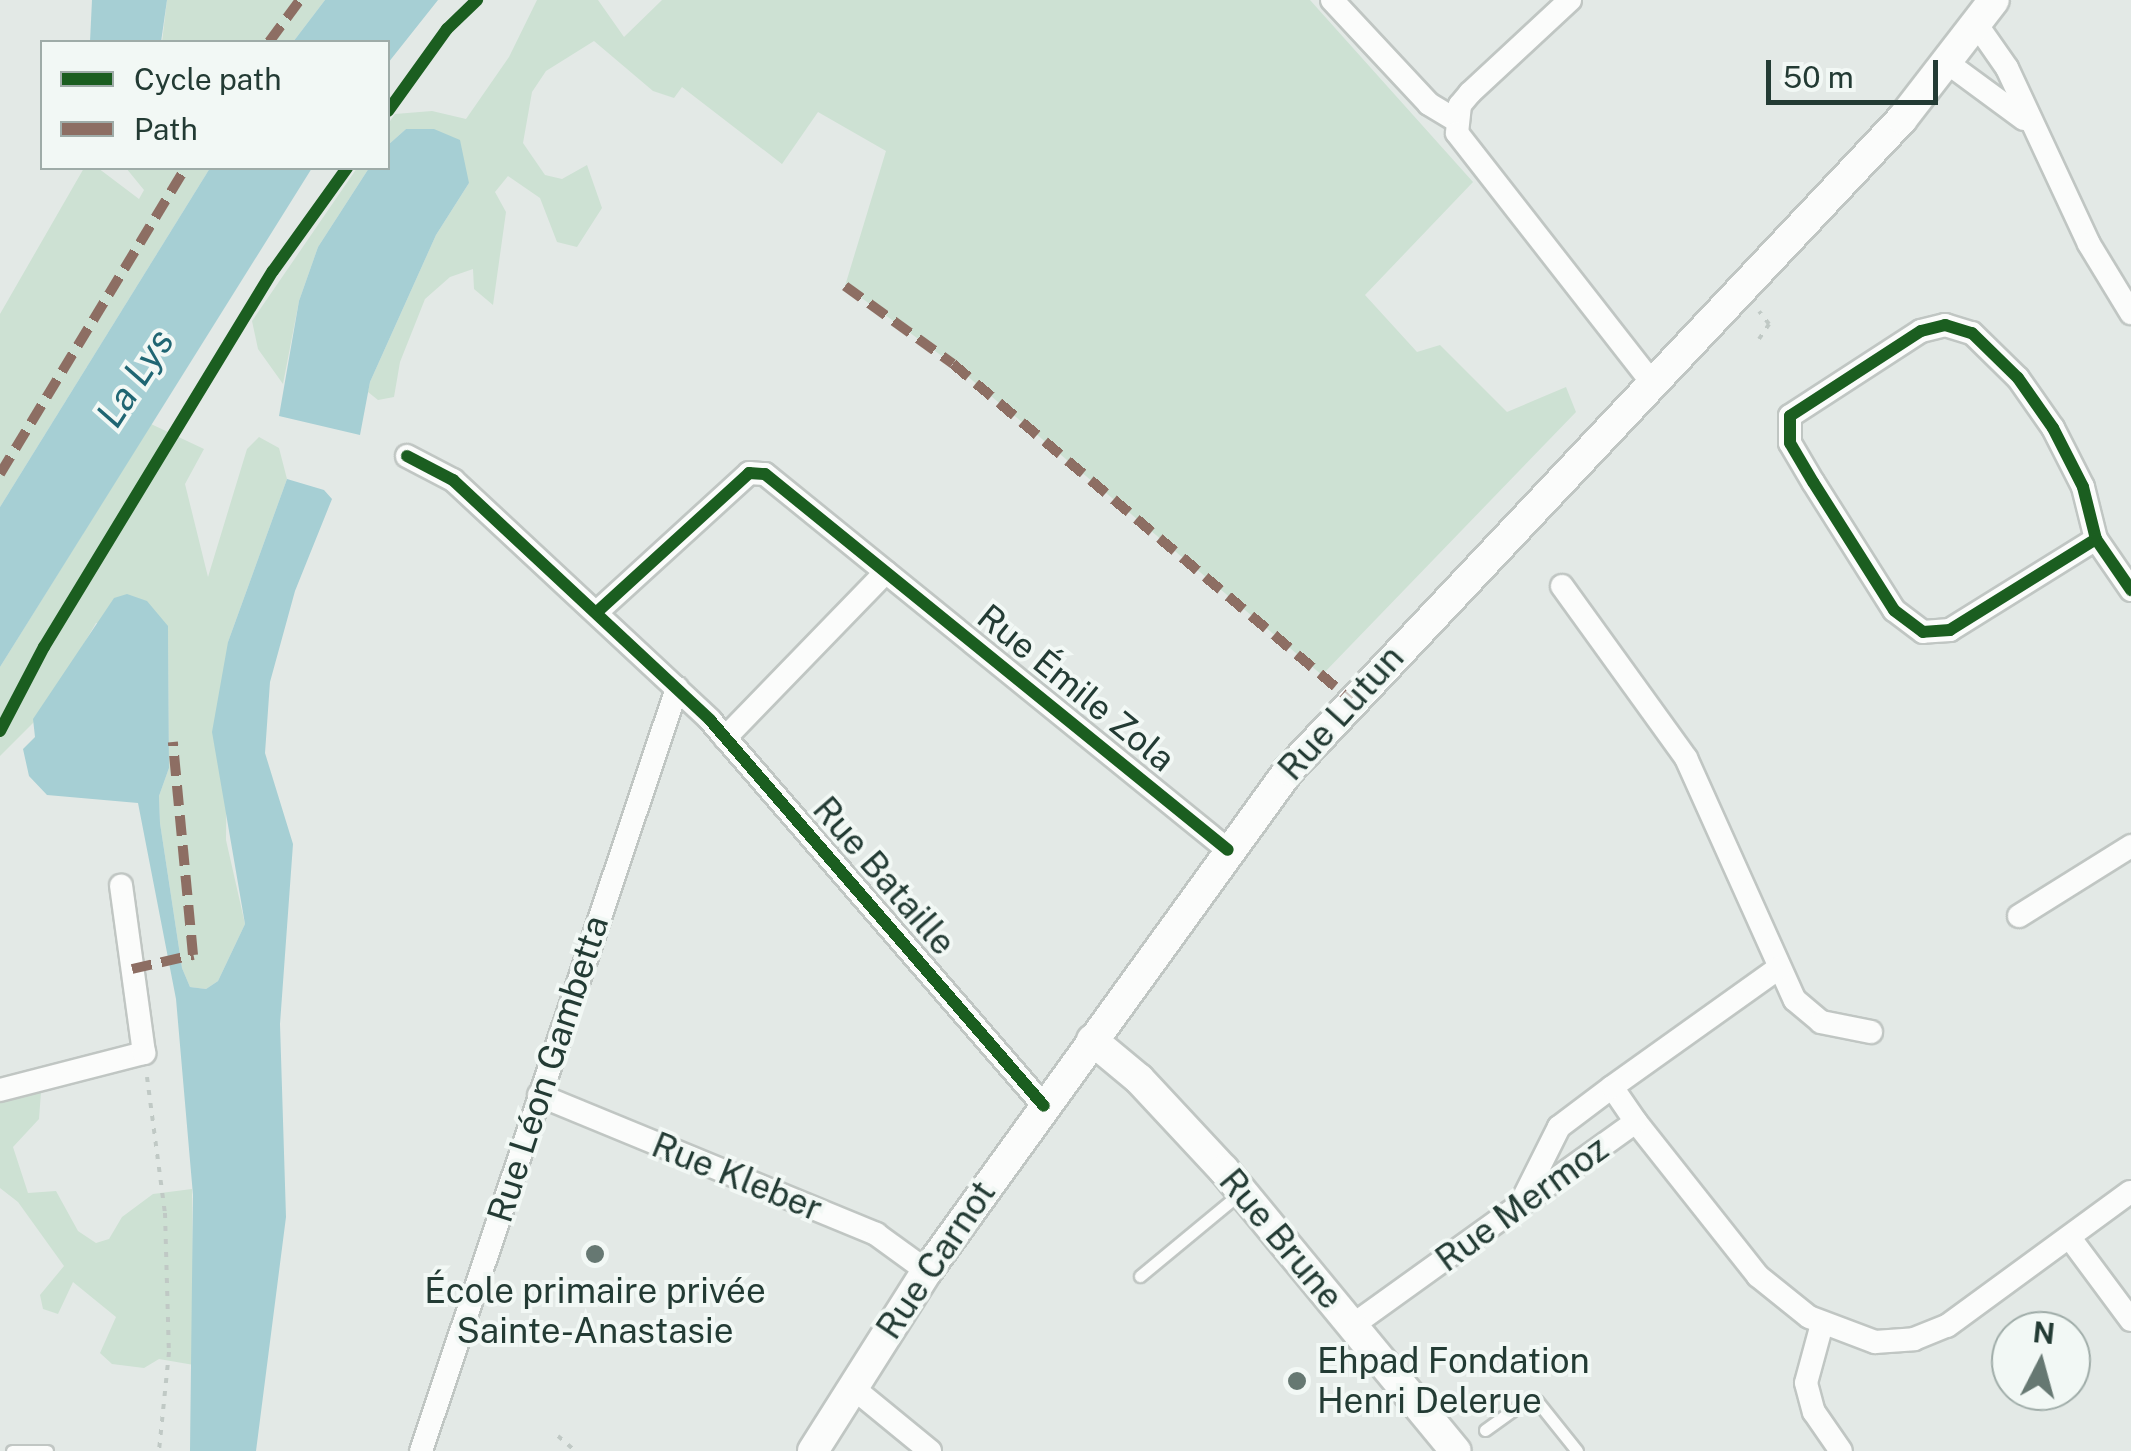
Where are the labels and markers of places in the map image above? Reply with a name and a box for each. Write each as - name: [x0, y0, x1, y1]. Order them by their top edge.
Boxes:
- marker: École primaire privée Sainte-Anastasie: [584, 1243, 606, 1265]
- place label: École primaire privée Sainte-Anastasie: [424, 1270, 766, 1352]
- place label: Ehpad Fondation Henri Delerue: [1317, 1340, 1590, 1422]
- marker: Ehpad Fondation Henri Delerue: [1286, 1370, 1308, 1392]

